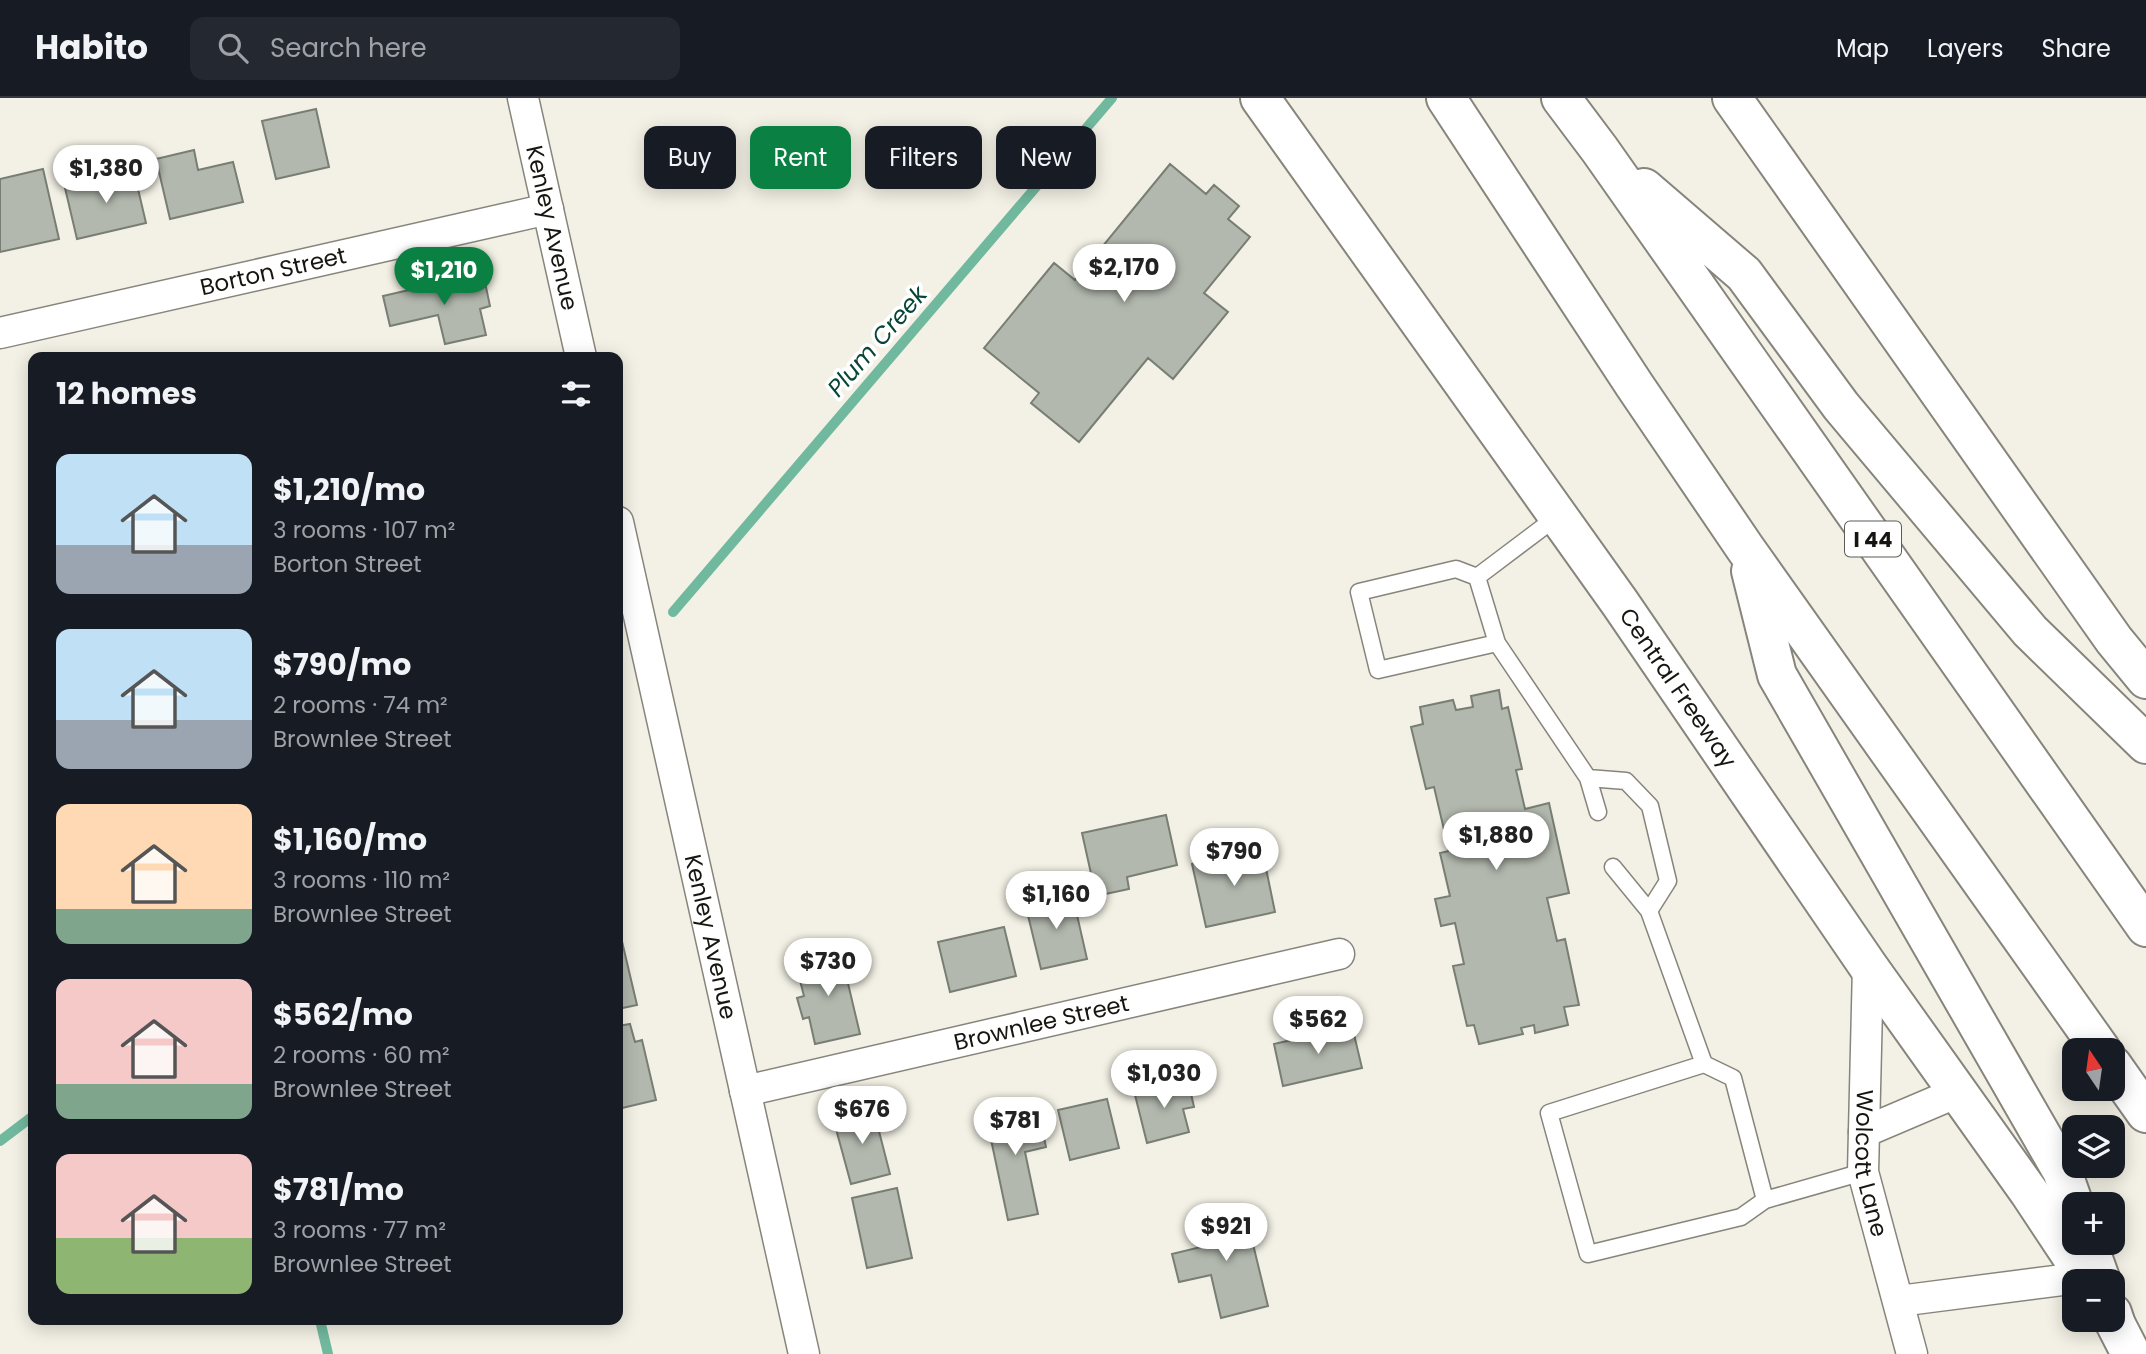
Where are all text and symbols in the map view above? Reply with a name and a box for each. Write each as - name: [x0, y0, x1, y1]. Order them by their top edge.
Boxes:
- search box: [190, 17, 680, 80]
- text: Habito: [35, 24, 148, 71]
- icon: search: [214, 29, 252, 67]
- text: Search here: [270, 30, 427, 66]
- text: Map: [1836, 32, 1889, 65]
- text: Layers: [1927, 32, 2003, 65]
- text: Share: [2041, 32, 2111, 65]
- chip: Buy: [644, 126, 736, 189]
- chip: Rent: [750, 126, 851, 189]
- chip: Filters: [865, 126, 982, 189]
- chip: New: [996, 126, 1096, 189]
- street label: Kenley Avenue: [518, 142, 586, 313]
- pin: $1,380: [49, 146, 163, 205]
- text: $1,380: [69, 152, 143, 184]
- street label: Borton Street: [197, 239, 349, 303]
- pin: $2,170: [1067, 244, 1181, 304]
- pin: $1,210: [387, 248, 501, 307]
- text: $2,170: [1089, 251, 1159, 283]
- text: $1,210: [410, 254, 478, 286]
- water label: Plum Creek: [820, 277, 935, 403]
- text: 12 homes: [56, 372, 197, 415]
- icon: filters: [557, 375, 595, 413]
- text: $1,210/mo: [273, 468, 425, 511]
- icon: home: [112, 482, 196, 566]
- text: 3 rooms · 107 m²: [273, 514, 455, 546]
- road number: I 44: [1845, 522, 1901, 556]
- text: Borton Street: [273, 548, 422, 580]
- street label: Central Freeway: [1612, 602, 1744, 774]
- text: $790/mo: [273, 643, 411, 686]
- icon: home: [112, 657, 196, 741]
- text: 2 rooms · 74 m²: [273, 689, 448, 721]
- text: Brownlee Street: [273, 723, 452, 755]
- pin: $1,880: [1439, 812, 1553, 872]
- text: $1,160/mo: [273, 818, 427, 861]
- text: $1,880: [1458, 819, 1534, 851]
- pin: $790: [1193, 828, 1275, 888]
- icon: home: [112, 832, 196, 916]
- text: $790: [1206, 835, 1262, 867]
- street label: Kenley Avenue: [677, 851, 745, 1022]
- text: 3 rooms · 110 m²: [273, 864, 450, 896]
- pin: $1,160: [999, 872, 1113, 931]
- text: $1,160: [1022, 878, 1090, 910]
- text: Brownlee Street: [273, 898, 452, 930]
- pin: $730: [787, 939, 869, 998]
- text: $730: [800, 945, 856, 977]
- street label: Brownlee Street: [951, 987, 1132, 1058]
- text: $562/mo: [273, 993, 413, 1036]
- pin: $562: [1277, 996, 1359, 1056]
- text: $562: [1289, 1003, 1347, 1035]
- icon: home: [112, 1007, 196, 1091]
- north arrow: [2062, 1038, 2124, 1101]
- map controls: [2062, 1038, 2125, 1332]
- text: 2 rooms · 60 m²: [273, 1039, 450, 1071]
- pin: $1,030: [1107, 1051, 1221, 1110]
- text: $1,030: [1127, 1057, 1201, 1089]
- text: Brownlee Street: [273, 1073, 452, 1105]
- pin: $676: [821, 1086, 903, 1146]
- street label: Wolcott Lane: [1847, 1089, 1896, 1240]
- text: $676: [834, 1093, 890, 1125]
- pin: $781: [974, 1098, 1056, 1157]
- text: $781: [990, 1104, 1041, 1136]
- button: layers: [2062, 1115, 2125, 1178]
- text: $781/mo: [273, 1168, 404, 1211]
- icon: home: [112, 1182, 196, 1266]
- button: +: [2062, 1192, 2125, 1255]
- pin: $921: [1185, 1204, 1267, 1263]
- text: $921: [1200, 1210, 1252, 1242]
- text: 3 rooms · 77 m²: [273, 1214, 446, 1246]
- text: Brownlee Street: [273, 1248, 452, 1280]
- button: −: [2062, 1269, 2125, 1332]

